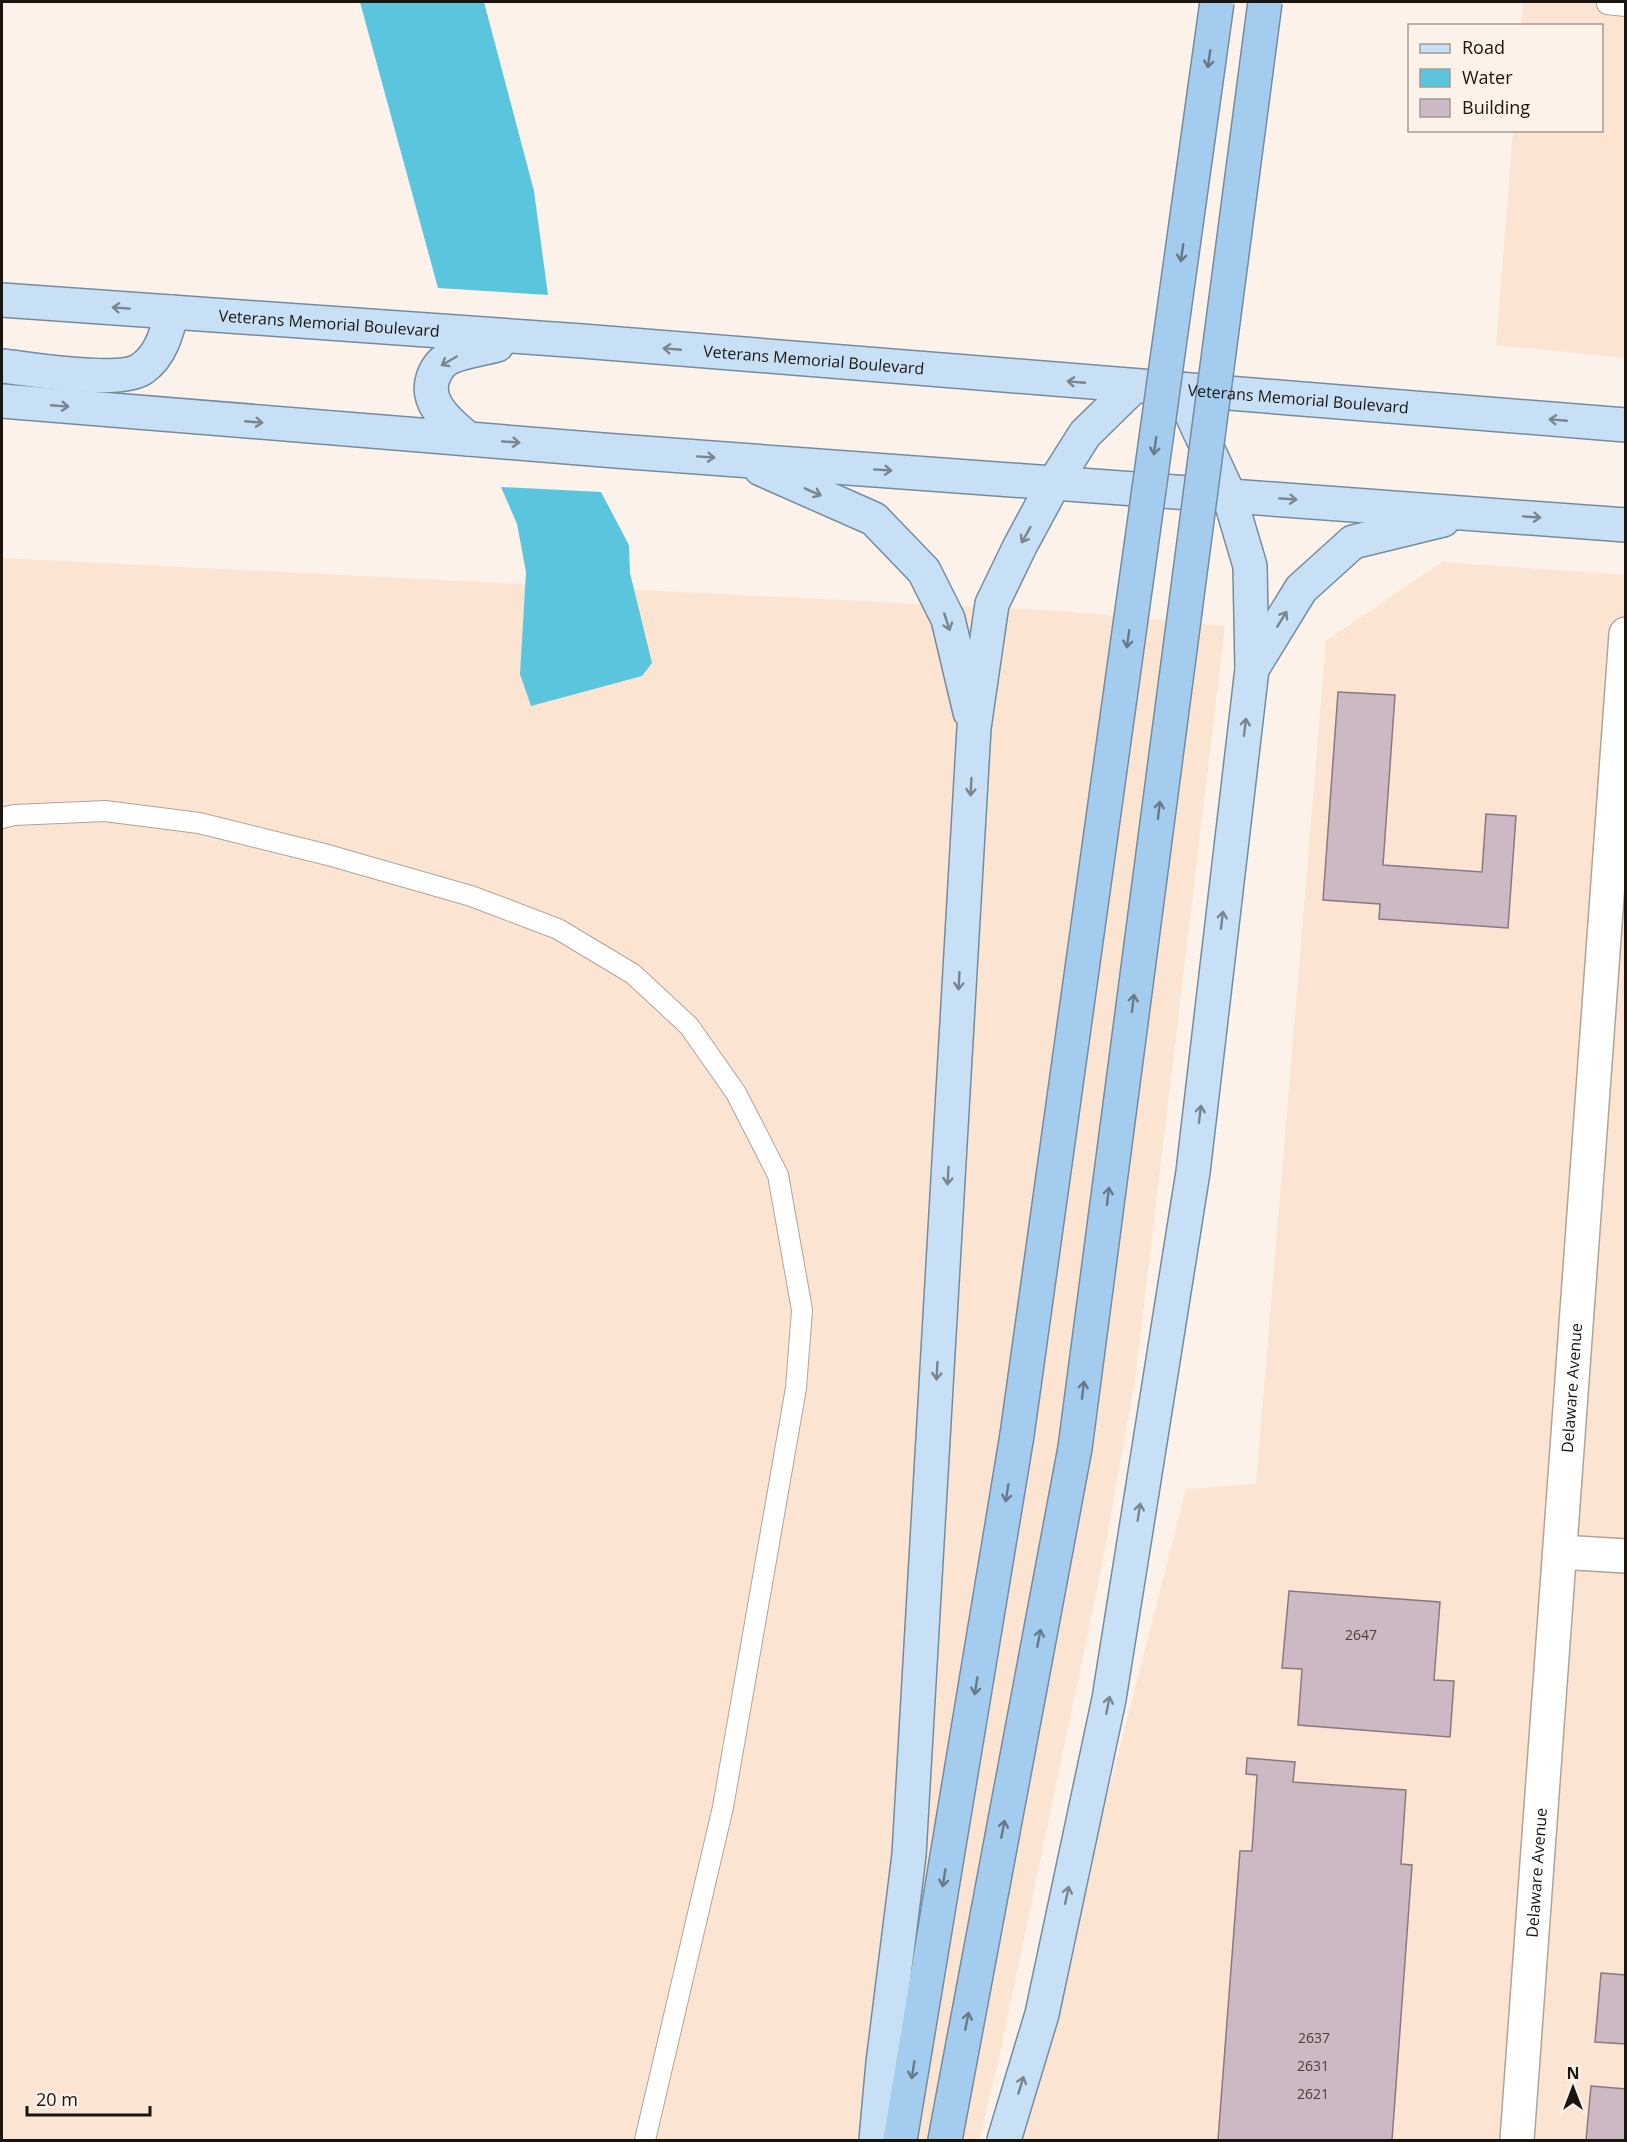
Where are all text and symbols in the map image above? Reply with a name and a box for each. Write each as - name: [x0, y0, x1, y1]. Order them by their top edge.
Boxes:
- legend: [1408, 24, 1603, 132]
- text: Road: [1462, 35, 1505, 59]
- one-way arrow: [1204, 49, 1215, 69]
- text: Water: [1462, 65, 1513, 89]
- text: Building: [1462, 95, 1530, 119]
- one-way arrow: [1177, 242, 1188, 262]
- one-way arrow: [112, 302, 132, 313]
- street label: Veterans Memorial Boulevard: [218, 304, 441, 342]
- street label: Veterans Memorial Boulevard: [702, 340, 925, 380]
- one-way arrow: [663, 343, 682, 354]
- one-way arrow: [441, 354, 458, 367]
- one-way arrow: [1066, 376, 1086, 387]
- street label: Veterans Memorial Boulevard: [1187, 379, 1410, 418]
- one-way arrow: [49, 401, 69, 412]
- one-way arrow: [1549, 414, 1569, 425]
- one-way arrow: [244, 416, 264, 427]
- one-way arrow: [1150, 435, 1161, 455]
- one-way arrow: [501, 437, 521, 448]
- one-way arrow: [695, 452, 715, 463]
- one-way arrow: [872, 465, 892, 476]
- one-way arrow: [804, 487, 822, 498]
- one-way arrow: [1277, 494, 1297, 505]
- one-way arrow: [1521, 512, 1541, 523]
- one-way arrow: [1020, 525, 1031, 543]
- one-way arrow: [1277, 611, 1289, 628]
- one-way arrow: [943, 612, 954, 631]
- one-way arrow: [1123, 628, 1134, 648]
- one-way arrow: [1240, 717, 1251, 737]
- one-way arrow: [965, 776, 976, 796]
- one-way arrow: [1153, 800, 1164, 820]
- one-way arrow: [1217, 911, 1228, 931]
- one-way arrow: [954, 971, 965, 991]
- one-way arrow: [1128, 994, 1139, 1013]
- one-way arrow: [1194, 1105, 1205, 1124]
- one-way arrow: [943, 1166, 954, 1186]
- one-way arrow: [1103, 1187, 1114, 1207]
- street label: Delaware Avenue: [1556, 1322, 1587, 1454]
- one-way arrow: [932, 1360, 943, 1380]
- one-way arrow: [1077, 1380, 1088, 1400]
- one-way arrow: [1002, 1483, 1013, 1503]
- one-way arrow: [1133, 1503, 1144, 1522]
- house number: 2647: [1345, 1625, 1377, 1644]
- one-way arrow: [1034, 1628, 1045, 1648]
- one-way arrow: [970, 1675, 981, 1695]
- one-way arrow: [1103, 1695, 1114, 1715]
- street label: Delaware Avenue: [1521, 1807, 1552, 1938]
- one-way arrow: [998, 1820, 1009, 1840]
- one-way arrow: [938, 1868, 949, 1887]
- one-way arrow: [1062, 1886, 1074, 1905]
- one-way arrow: [962, 2012, 973, 2031]
- house number: 2637: [1298, 2028, 1330, 2047]
- house number: 2631: [1297, 2056, 1329, 2075]
- north arrow: [1543, 2058, 1603, 2118]
- one-way arrow: [907, 2060, 918, 2080]
- text: N: [1566, 2062, 1580, 2084]
- one-way arrow: [1016, 2075, 1027, 2094]
- scale bar: [27, 2079, 150, 2117]
- house number: 2621: [1297, 2084, 1329, 2103]
- text: 20 m: [36, 2087, 78, 2111]

